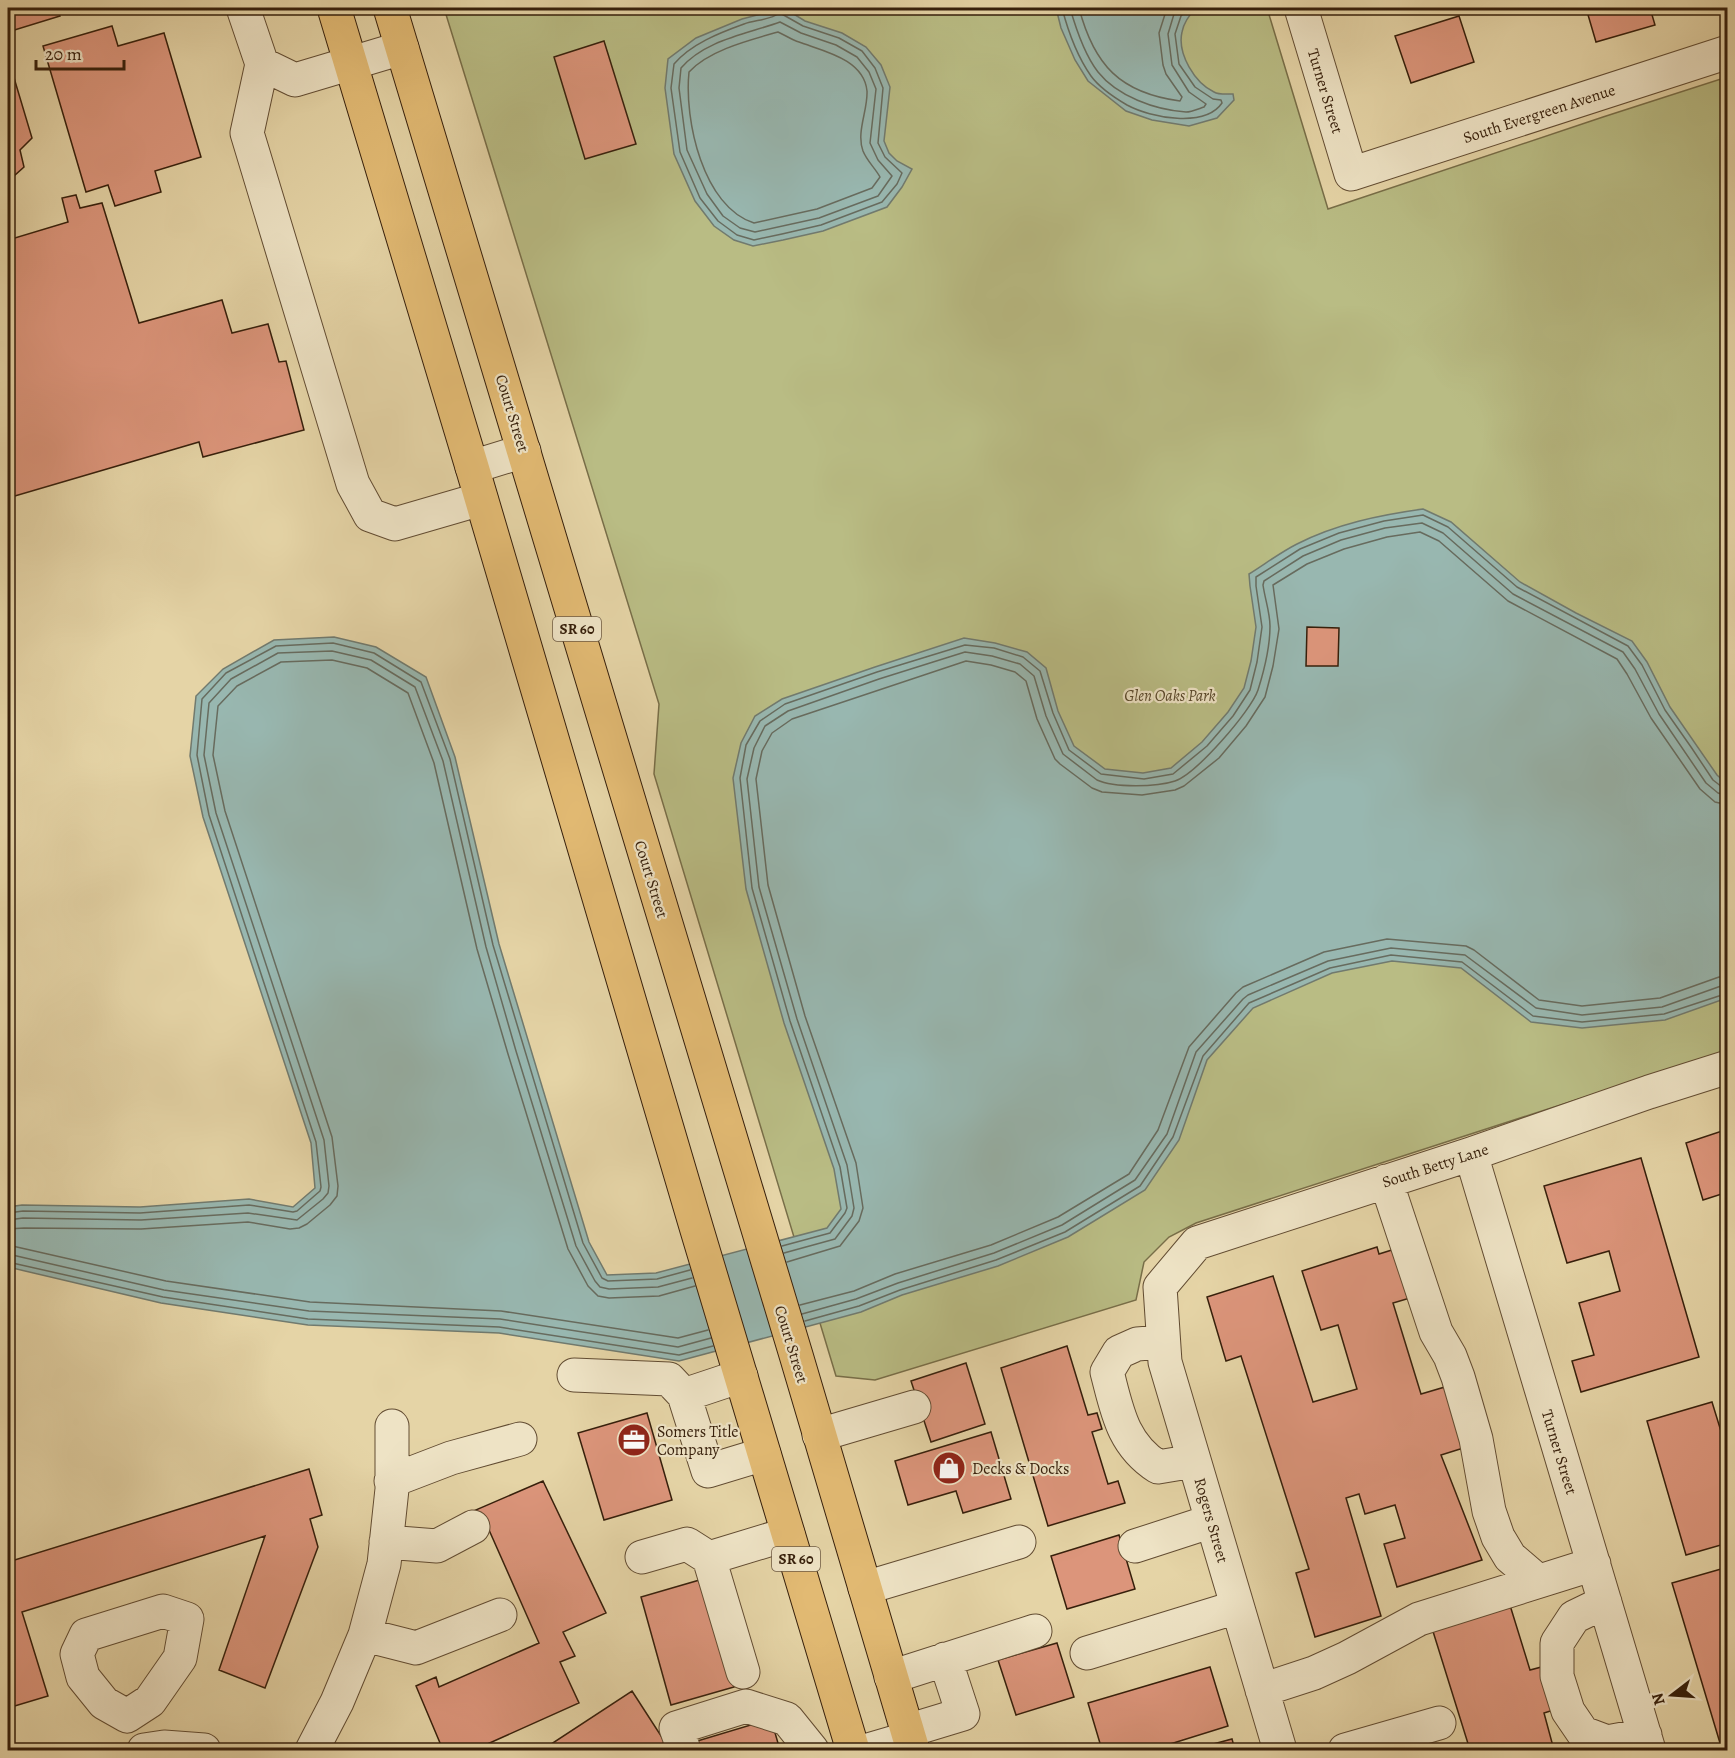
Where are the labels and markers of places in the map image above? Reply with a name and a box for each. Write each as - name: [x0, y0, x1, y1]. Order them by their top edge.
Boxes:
- place label: Somers Title Company: [657, 1421, 738, 1461]
- office icon: Somers Title Company: [616, 1422, 652, 1458]
- shop icon: Decks & Docks: [931, 1450, 967, 1486]
- place label: Decks & Docks: [972, 1458, 1070, 1480]

